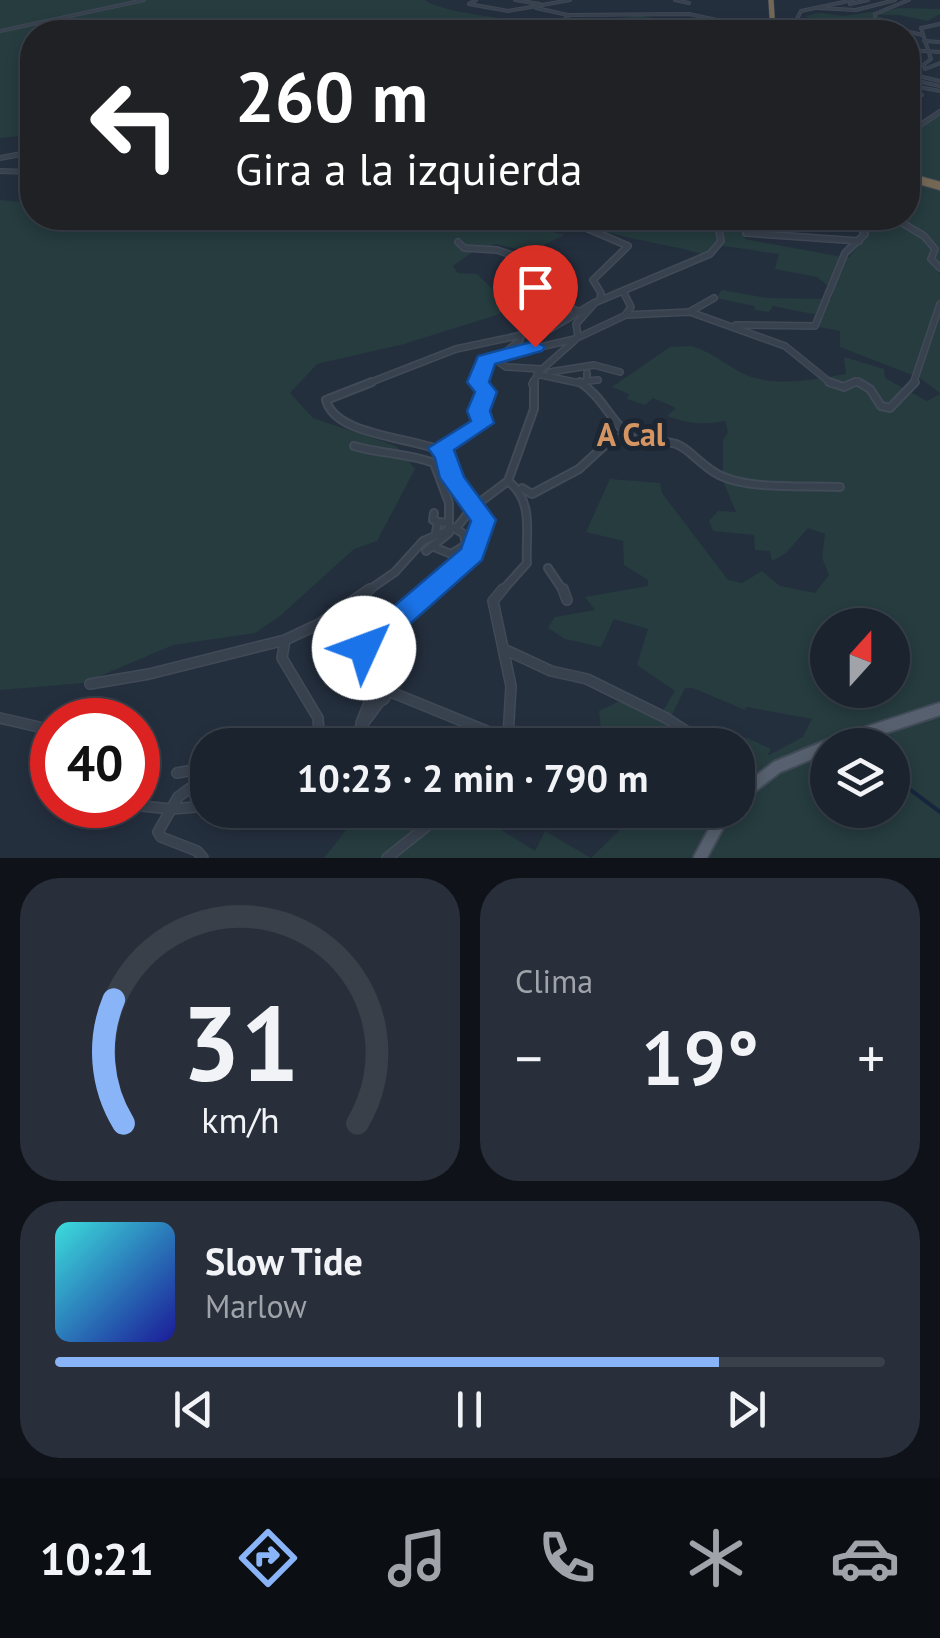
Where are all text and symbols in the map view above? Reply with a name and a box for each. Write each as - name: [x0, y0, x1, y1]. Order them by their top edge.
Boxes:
- text: 260 m: [235, 51, 428, 141]
- icon: left: [70, 60, 200, 190]
- text: Gira a la izquierda: [235, 139, 583, 197]
- pin: [493, 245, 578, 348]
- icon: arrive: [508, 260, 563, 315]
- district label: A Cal: [597, 413, 666, 455]
- position arrow: [312, 596, 416, 700]
- north arrow: [810, 608, 910, 708]
- map controls: [810, 608, 910, 828]
- speed limit sign: 40: [30, 698, 160, 828]
- button: layers: [810, 728, 910, 828]
- text: 10:23 · 2 min · 790 m: [297, 753, 648, 802]
- text: Clima: [515, 960, 593, 1002]
- text: 31: [181, 975, 299, 1110]
- text: 19°: [641, 1009, 759, 1106]
- text: −: [515, 1022, 543, 1093]
- text: +: [857, 1022, 885, 1093]
- text: km/h: [201, 1097, 279, 1143]
- text: Slow Tide: [205, 1236, 363, 1285]
- text: Marlow: [205, 1285, 307, 1327]
- icon: previous: [166, 1382, 221, 1437]
- icon: pause: [442, 1382, 497, 1437]
- icon: next: [719, 1382, 774, 1437]
- icon: directions: [233, 1523, 303, 1593]
- icon: music: [382, 1523, 452, 1593]
- icon: phone: [532, 1523, 602, 1593]
- icon: climate: [681, 1523, 751, 1593]
- icon: car: [830, 1523, 900, 1593]
- text: 10:21: [40, 1529, 154, 1587]

